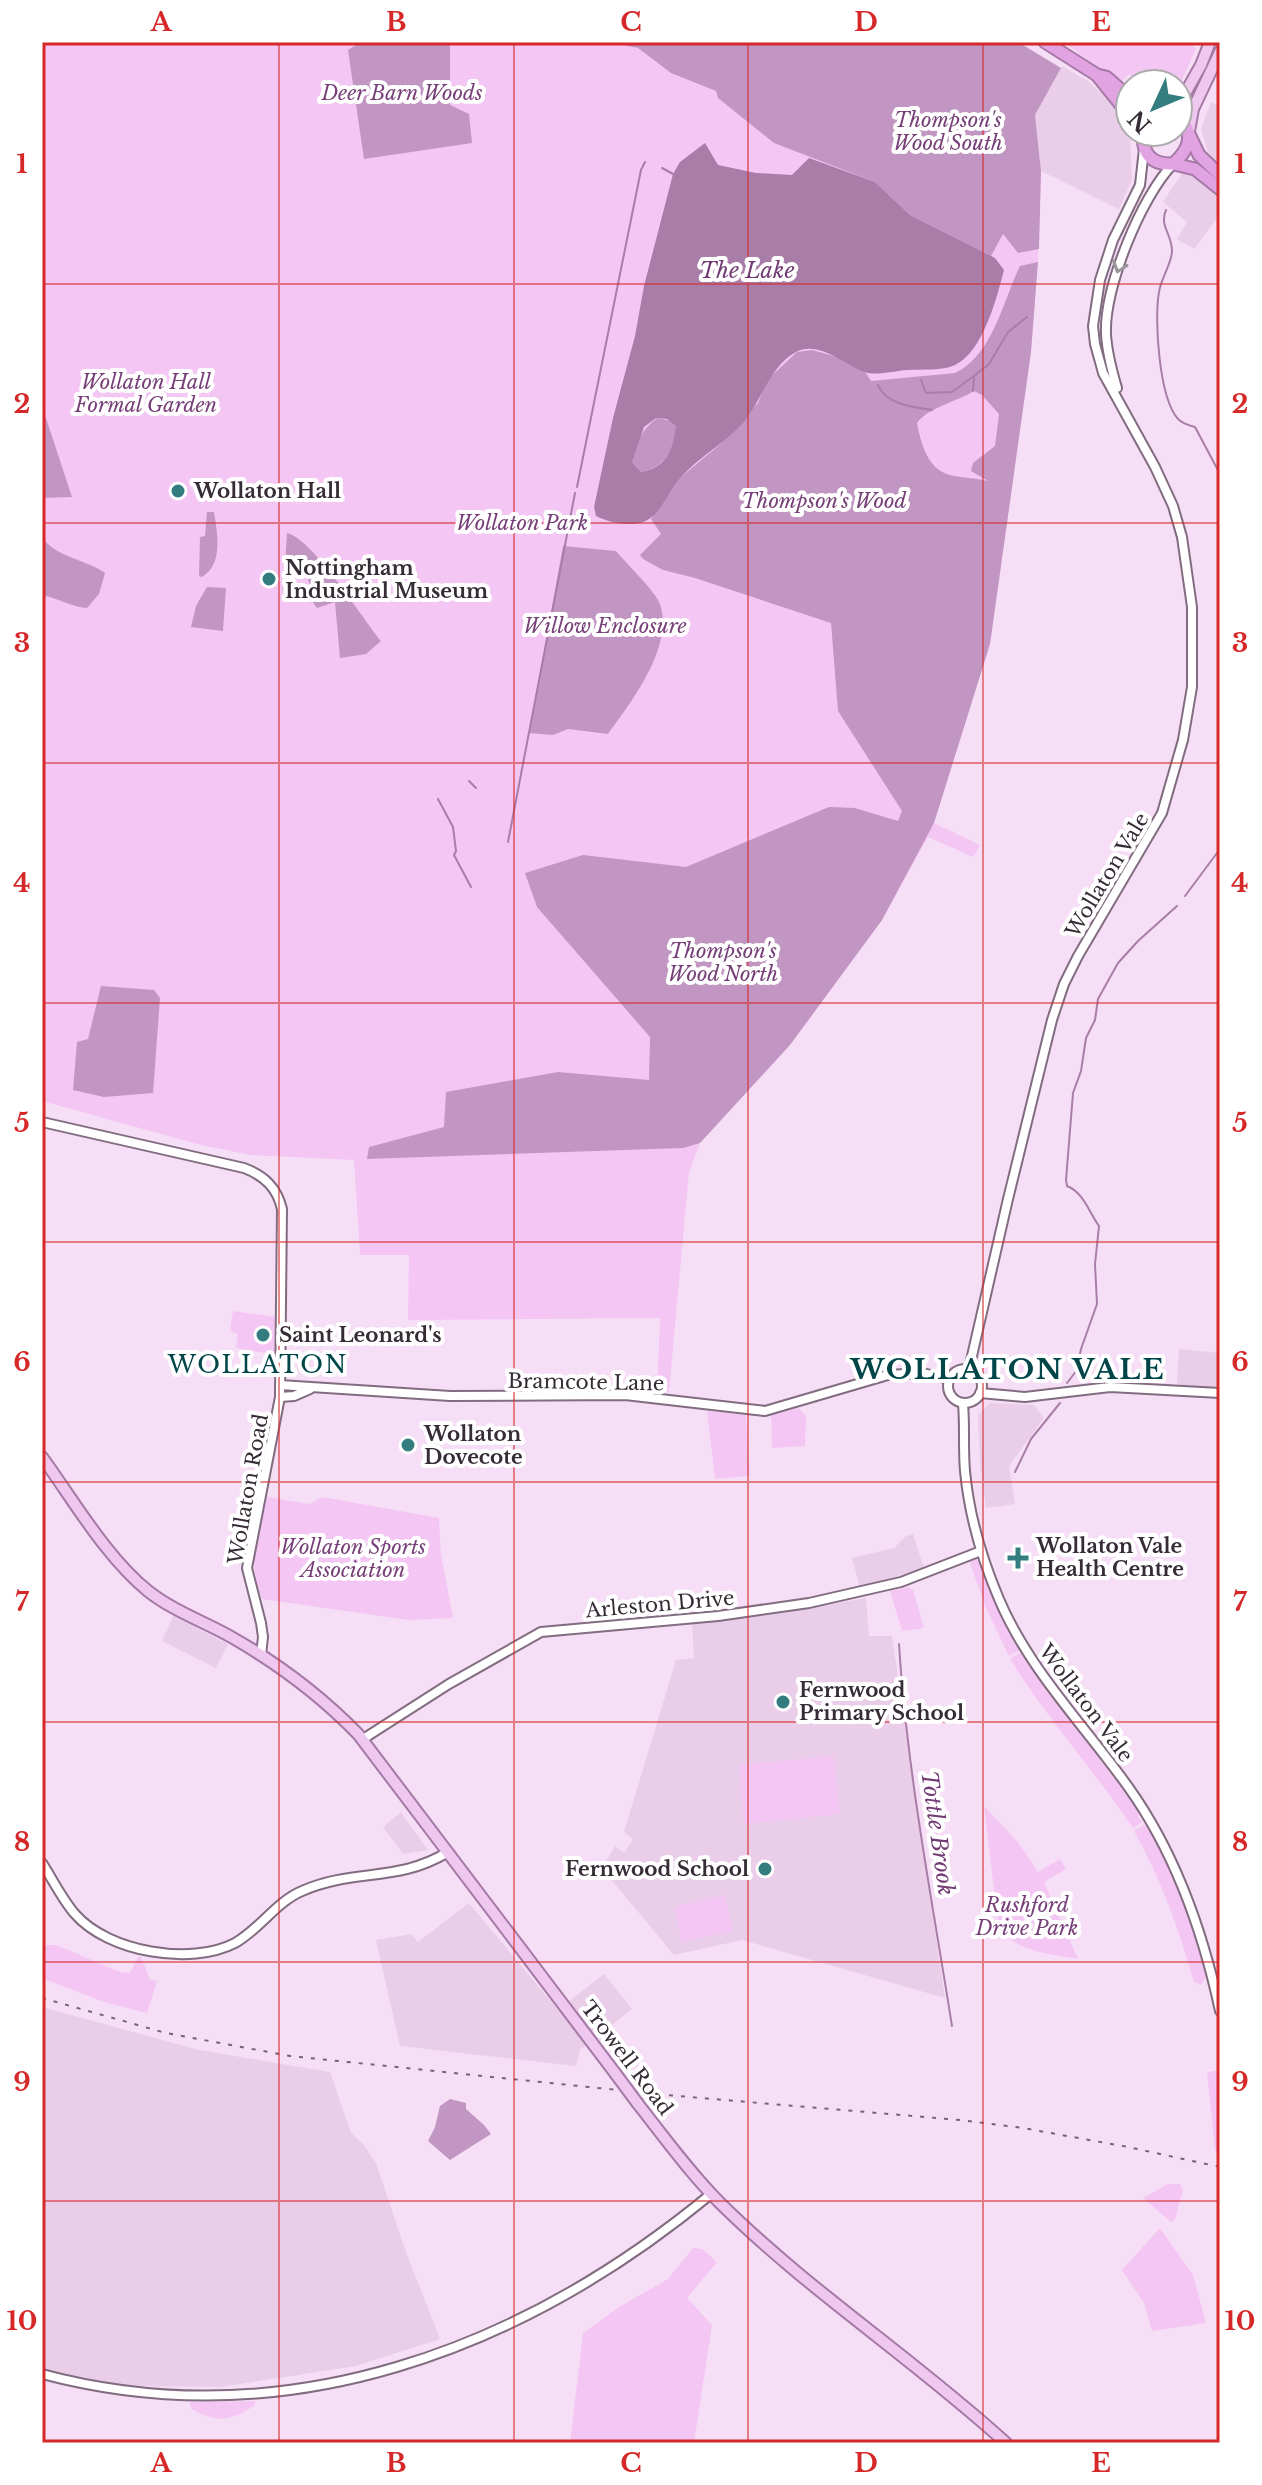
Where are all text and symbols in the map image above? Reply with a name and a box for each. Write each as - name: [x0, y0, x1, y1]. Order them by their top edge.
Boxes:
- text: A: [149, 6, 172, 38]
- text: B: [386, 6, 406, 38]
- text: C: [620, 6, 642, 38]
- text: D: [854, 6, 878, 38]
- text: E: [1091, 6, 1111, 38]
- north arrow: [1114, 68, 1194, 148]
- park label: Deer Barn Woods: [320, 81, 483, 105]
- text: N: [1123, 105, 1157, 138]
- park label: Thompson's Wood South: [893, 108, 1003, 155]
- text: 1: [16, 148, 28, 180]
- text: 1: [1234, 148, 1246, 180]
- water label: The Lake: [700, 257, 794, 284]
- one-way arrow: [1112, 260, 1128, 274]
- park label: Wollaton Hall Formal Garden: [74, 370, 217, 417]
- text: 2: [14, 388, 30, 420]
- text: 2: [1232, 388, 1248, 420]
- place label: Wollaton Hall: [193, 479, 341, 503]
- marker: Wollaton Hall: [169, 482, 187, 500]
- park label: Thompson's Wood: [742, 489, 906, 513]
- park label: Wollaton Park: [456, 511, 588, 535]
- place label: Nottingham Industrial Museum: [285, 556, 488, 603]
- marker: Nottingham Industrial Museum: [260, 570, 278, 588]
- park label: Willow Enclosure: [523, 614, 687, 638]
- text: 3: [14, 627, 30, 659]
- text: 3: [1232, 627, 1248, 659]
- street label: Wollaton Vale: [1060, 808, 1154, 943]
- text: 4: [13, 867, 31, 899]
- text: 4: [1231, 867, 1249, 899]
- park label: Thompson's Wood North: [668, 939, 778, 986]
- text: 5: [14, 1107, 30, 1139]
- text: 5: [1232, 1107, 1248, 1139]
- place label: Saint Leonard's: [279, 1323, 442, 1347]
- marker: Saint Leonard's: [254, 1326, 272, 1344]
- text: 6: [13, 1346, 31, 1378]
- text: 6: [1231, 1346, 1249, 1378]
- district label: WOLLATON: [167, 1350, 348, 1379]
- district label: WOLLATON VALE: [849, 1352, 1166, 1387]
- street label: Bramcote Lane: [507, 1369, 665, 1395]
- street label: Wollaton Road: [223, 1412, 273, 1567]
- place label: Wollaton Dovecote: [423, 1422, 523, 1469]
- marker: Wollaton Dovecote: [399, 1436, 417, 1454]
- place label: Wollaton Vale Health Centre: [1035, 1534, 1184, 1581]
- park label: Wollaton Sports Association: [280, 1535, 426, 1582]
- marker: Wollaton Vale Health Centre: [1007, 1547, 1029, 1569]
- text: 7: [15, 1586, 29, 1618]
- street label: Arleston Drive: [584, 1586, 735, 1623]
- text: 7: [1233, 1586, 1247, 1618]
- street label: Wollaton Vale: [1033, 1639, 1138, 1767]
- place label: Fernwood Primary School: [799, 1678, 964, 1725]
- marker: Fernwood Primary School: [774, 1693, 792, 1711]
- water label: Tottle Brook: [915, 1769, 960, 1897]
- text: 8: [14, 1826, 30, 1858]
- text: 8: [1232, 1826, 1248, 1858]
- place label: Fernwood School: [565, 1857, 749, 1881]
- marker: Fernwood School: [756, 1860, 774, 1878]
- park label: Rushford Drive Park: [975, 1893, 1078, 1940]
- street label: Trowell Road: [576, 1996, 678, 2120]
- text: 9: [13, 2066, 31, 2098]
- text: 9: [1231, 2066, 1249, 2098]
- text: 10: [7, 2305, 37, 2337]
- text: 10: [1225, 2305, 1255, 2337]
- text: A: [149, 2447, 172, 2479]
- text: B: [386, 2447, 406, 2479]
- text: C: [620, 2447, 642, 2479]
- text: D: [854, 2447, 878, 2479]
- text: E: [1091, 2447, 1111, 2479]

